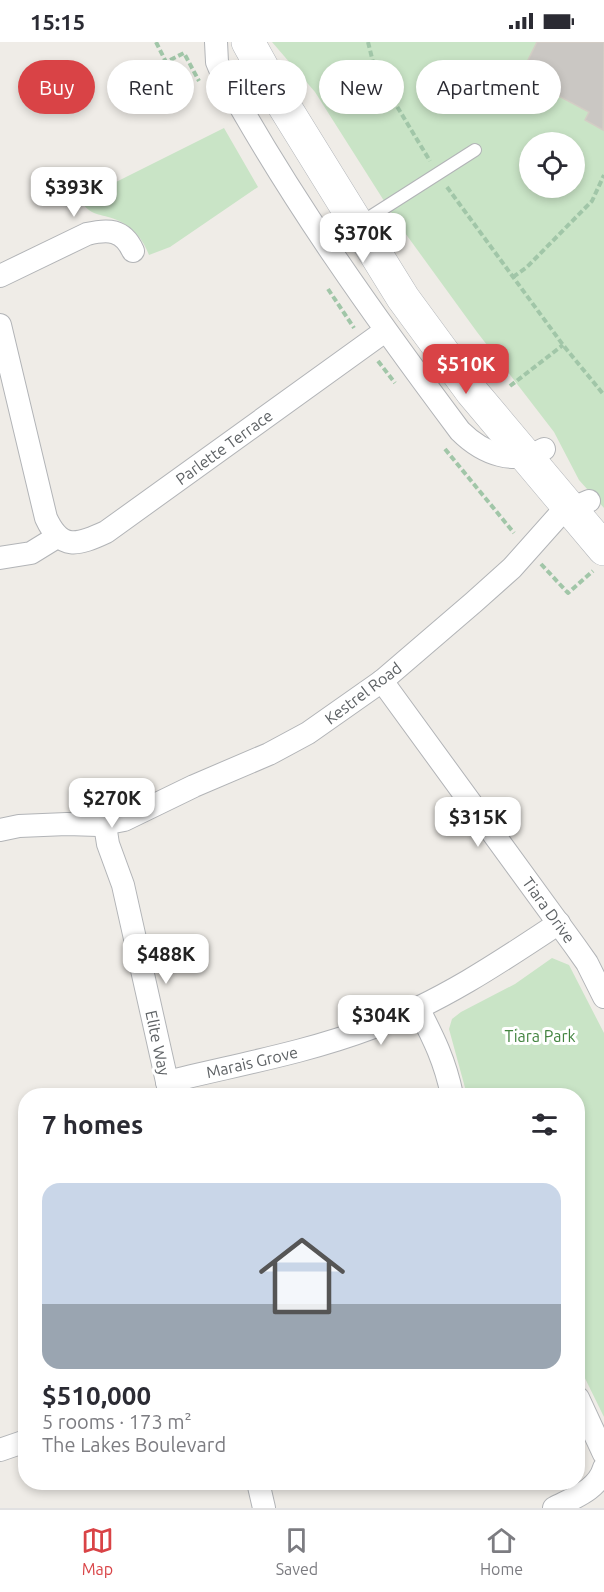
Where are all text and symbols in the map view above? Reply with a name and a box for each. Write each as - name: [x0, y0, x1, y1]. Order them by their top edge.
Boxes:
- text: 15:15: [30, 9, 85, 34]
- chip: Buy: [18, 60, 95, 114]
- chip: Rent: [107, 60, 194, 114]
- chip: Filters: [206, 60, 307, 114]
- chip: New: [319, 60, 404, 114]
- chip: Apartment: [416, 60, 561, 114]
- map controls: [519, 132, 585, 198]
- button: locate: [519, 132, 585, 198]
- pin: $393K: [32, 167, 116, 218]
- text: $393K: [45, 175, 103, 198]
- pin: $370K: [321, 213, 405, 264]
- text: $370K: [334, 221, 392, 244]
- pin: $510K: [424, 344, 508, 395]
- text: $510K: [437, 352, 495, 375]
- street label: Parlette Terrace: [172, 406, 276, 488]
- street label: Kestrel Road: [321, 658, 405, 728]
- pin: $270K: [70, 778, 154, 829]
- text: $270K: [83, 786, 141, 809]
- pin: $315K: [436, 797, 520, 848]
- text: $315K: [449, 805, 507, 828]
- street label: Tiara Drive: [519, 874, 579, 946]
- pin: $488K: [124, 934, 208, 985]
- text: $488K: [137, 942, 195, 965]
- pin: $304K: [339, 995, 423, 1046]
- text: $304K: [352, 1003, 410, 1026]
- street label: Elite Way: [142, 1009, 174, 1078]
- park label: Tiara Park: [504, 1027, 576, 1045]
- street label: Marais Grove: [204, 1043, 300, 1081]
- icon: filters: [528, 1108, 561, 1141]
- text: 7 homes: [42, 1110, 143, 1139]
- icon: home: [248, 1222, 356, 1330]
- text: $510,000: [42, 1381, 151, 1410]
- text: 5 rooms · 173 m²: [42, 1410, 192, 1433]
- text: The Lakes Boulevard: [42, 1433, 226, 1456]
- tab: Map: [81, 1524, 114, 1578]
- tab: Saved: [276, 1524, 318, 1578]
- tab: Home: [480, 1524, 523, 1578]

